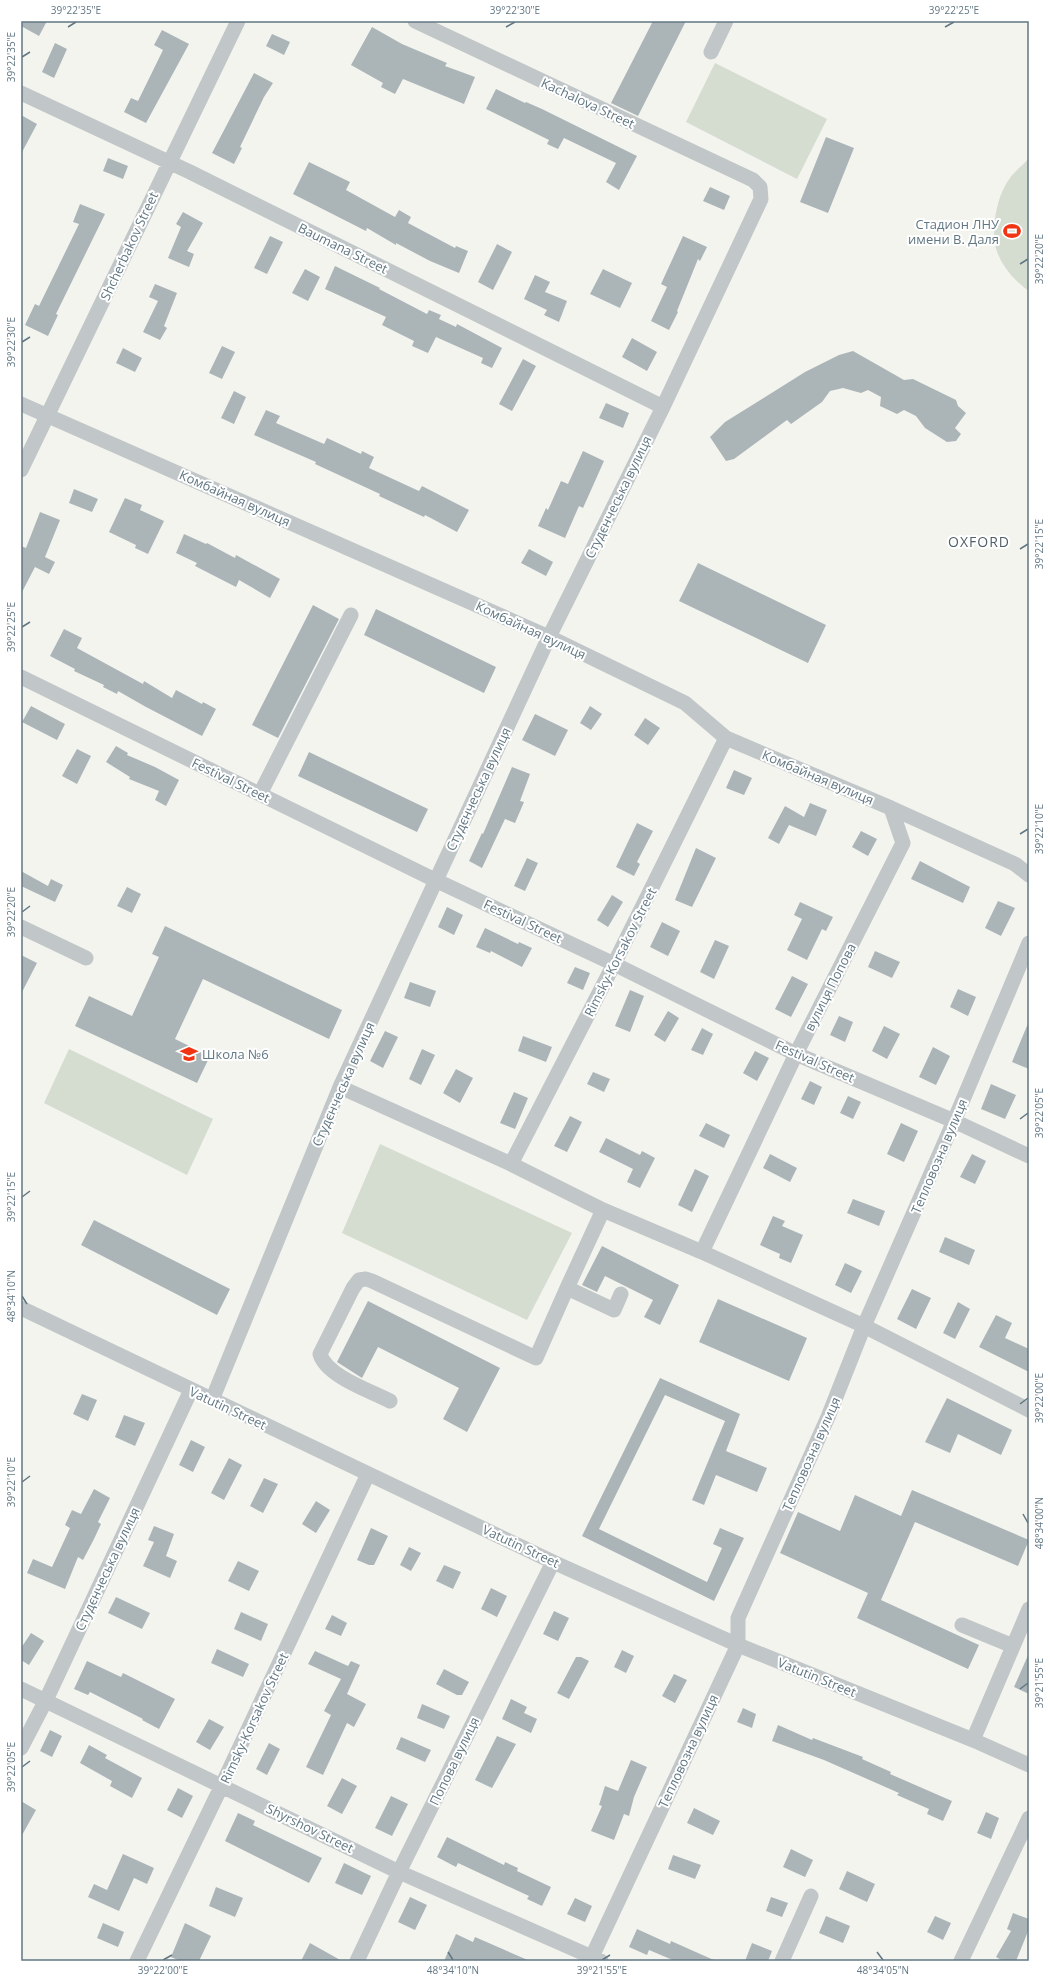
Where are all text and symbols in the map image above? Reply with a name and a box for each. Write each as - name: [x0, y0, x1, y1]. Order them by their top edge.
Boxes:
- text: 39°22'35"E: [51, 3, 101, 17]
- text: 39°22'30"E: [490, 3, 540, 17]
- text: 39°22'25"E: [929, 3, 979, 17]
- text: 39°22'35"E: [4, 32, 18, 82]
- street label: Kachalova Street: [538, 73, 638, 133]
- street label: Shcherbakov Street: [96, 188, 162, 303]
- place label: Стадион ЛНУ имени В. Даля: [908, 215, 1000, 248]
- street label: Baumana Street: [295, 218, 391, 278]
- sports icon: Стадион ЛНУ имени В. Даля: [1002, 221, 1022, 241]
- text: 39°22'20"E: [1032, 234, 1046, 284]
- text: 39°22'30"E: [4, 317, 18, 367]
- street label: Студєнчеська вулиця: [580, 433, 656, 561]
- street label: Комбайная вулиця: [177, 465, 293, 531]
- text: 39°22'15"E: [1032, 519, 1046, 569]
- district label: OXFORD: [948, 532, 1010, 551]
- street label: Комбайная вулиця: [473, 597, 589, 663]
- text: 39°22'25"E: [4, 602, 18, 652]
- street label: Студєнчеська вулиця: [441, 724, 515, 854]
- street label: Комбайная вулиця: [759, 745, 877, 809]
- street label: Festival Street: [189, 753, 273, 807]
- text: 39°22'10"E: [1032, 804, 1046, 854]
- street label: Rimsky-Korsakov Street: [580, 884, 661, 1020]
- text: 39°22'20"E: [4, 887, 18, 937]
- street label: Festival Street: [481, 895, 566, 947]
- street label: вулиця Попова: [800, 940, 860, 1034]
- street label: Студєнчеська вулиця: [307, 1019, 379, 1149]
- street label: Festival Street: [773, 1036, 858, 1087]
- school or university icon: Школа №6: [179, 1044, 199, 1064]
- place label: Школа №6: [202, 1045, 269, 1063]
- text: 39°22'05"E: [1032, 1088, 1046, 1138]
- street label: Тепловозна вулиця: [907, 1096, 971, 1216]
- text: 39°22'15"E: [4, 1172, 18, 1222]
- text: 48°34'10"N: [4, 1270, 18, 1322]
- text: 39°22'00"E: [1032, 1373, 1046, 1423]
- street label: Vatutin Street: [187, 1382, 270, 1434]
- street label: Тепловозна вулиця: [778, 1394, 844, 1514]
- text: 39°22'10"E: [4, 1457, 18, 1507]
- text: 48°34'00"N: [1032, 1497, 1046, 1549]
- street label: Студєнчеська вулиця: [70, 1504, 144, 1634]
- street label: Vatutin Street: [480, 1520, 563, 1572]
- street label: Rimsky-Korsakov Street: [216, 1649, 292, 1786]
- street label: Vatutin Street: [775, 1653, 859, 1701]
- text: 39°21'55"E: [1032, 1658, 1046, 1708]
- street label: Тепловозна вулиця: [654, 1691, 722, 1811]
- street label: Попова вулиця: [425, 1714, 483, 1808]
- text: 39°22'05"E: [4, 1742, 18, 1792]
- street label: Shyrshov Street: [263, 1799, 357, 1857]
- text: 39°22'00"E: [138, 1963, 188, 1977]
- text: 48°34'10"N: [427, 1963, 479, 1977]
- text: 39°21'55"E: [577, 1963, 627, 1977]
- text: 48°34'05"N: [857, 1963, 909, 1977]

